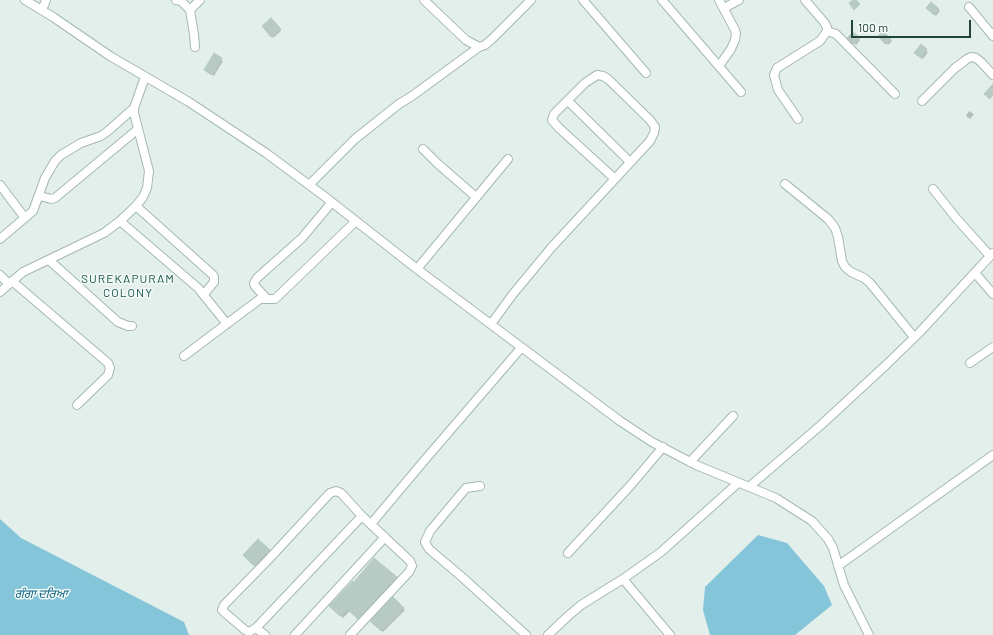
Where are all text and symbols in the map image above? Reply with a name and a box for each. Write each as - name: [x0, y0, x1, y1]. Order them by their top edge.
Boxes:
- scale bar: [853, 12, 973, 38]
- text: 100 m: [858, 20, 888, 34]
- district label: SUREKAPURAM COLONY: [81, 272, 175, 300]
- water label: ਗੰਗਾ ਦਰਿਆ: [15, 587, 67, 601]

